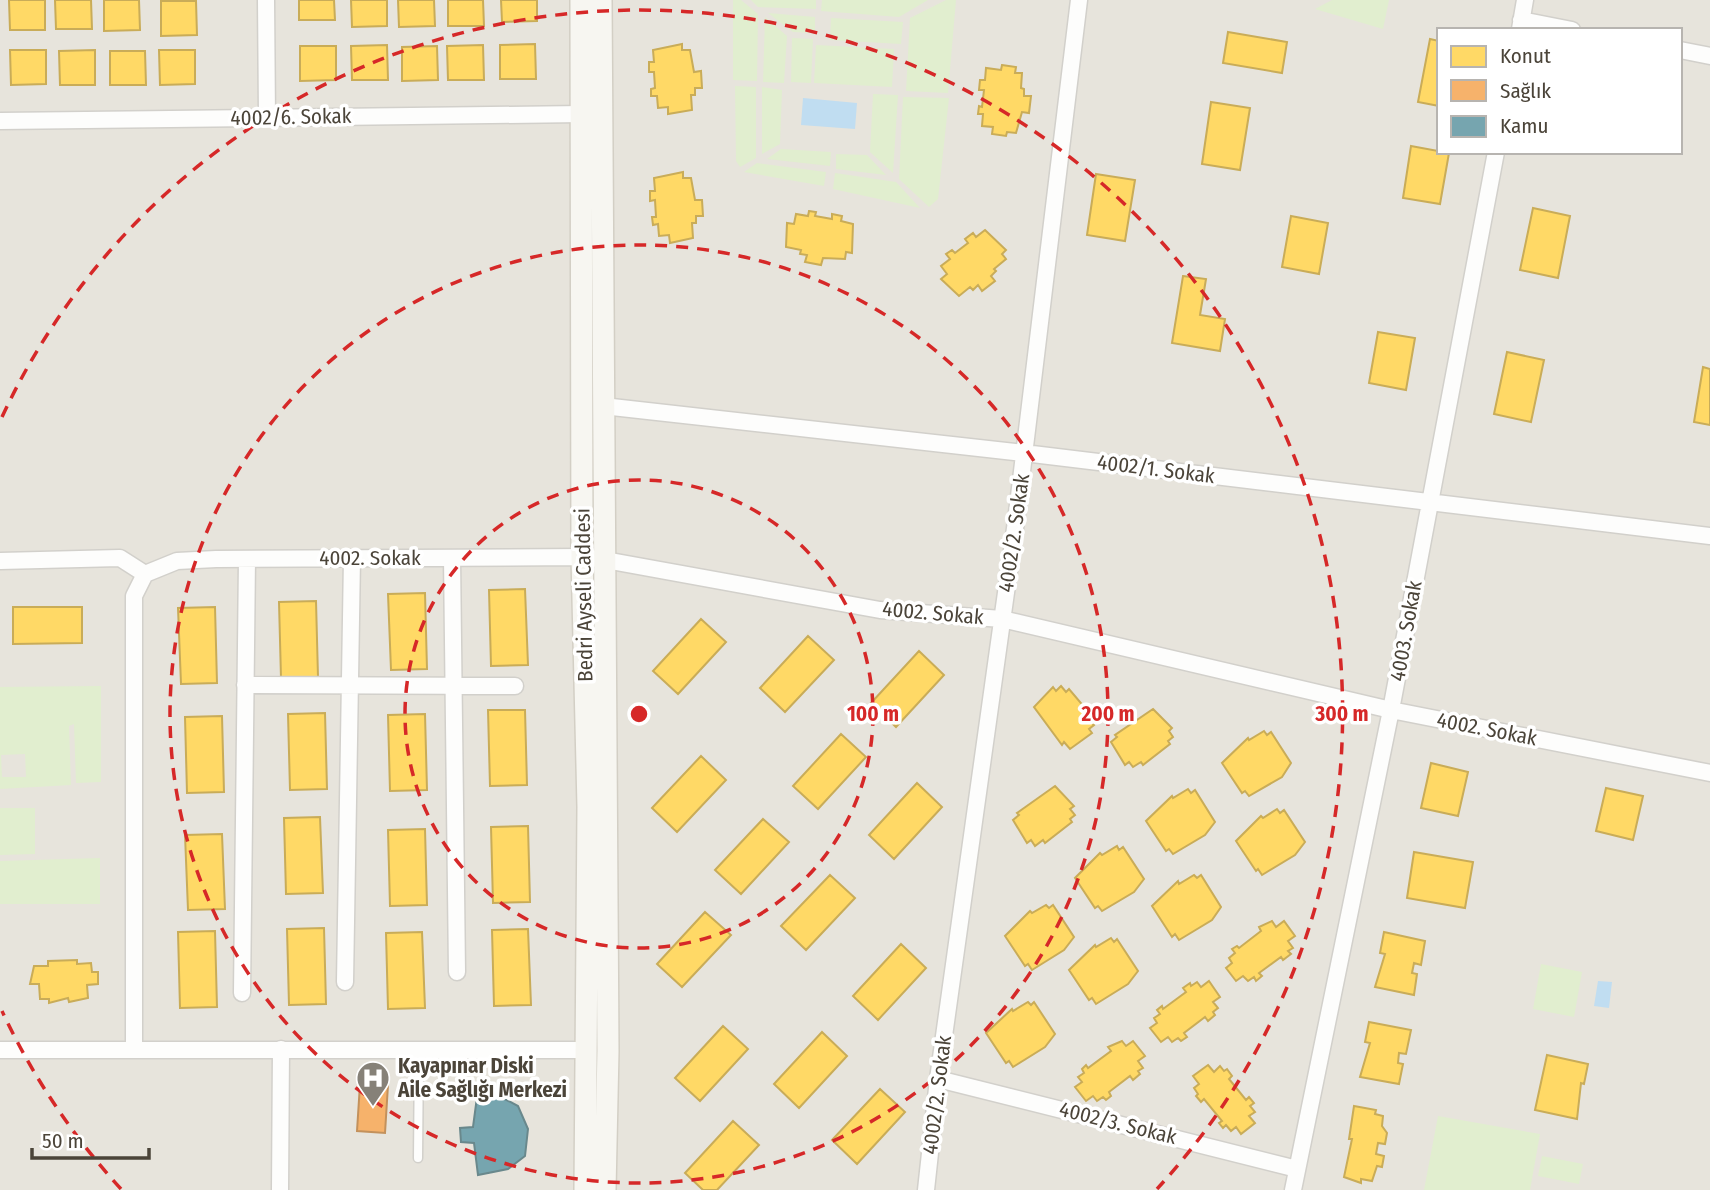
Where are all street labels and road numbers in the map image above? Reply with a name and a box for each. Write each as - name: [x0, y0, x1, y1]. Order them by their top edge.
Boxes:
- street label: 4002/6. Sokak: [230, 103, 352, 131]
- street label: 4002/1. Sokak: [1096, 449, 1216, 489]
- street label: 4002/2. Sokak: [993, 472, 1035, 594]
- street label: Bedri Ayseli Caddesi: [569, 508, 599, 682]
- street label: 4002. Sokak: [319, 545, 421, 571]
- street label: 4003. Sokak: [1384, 578, 1428, 683]
- street label: 4002. Sokak: [881, 596, 985, 630]
- street label: 4002. Sokak: [1435, 707, 1539, 751]
- street label: 4002/2. Sokak: [917, 1034, 957, 1156]
- street label: 4002/3. Sokak: [1057, 1096, 1180, 1150]

